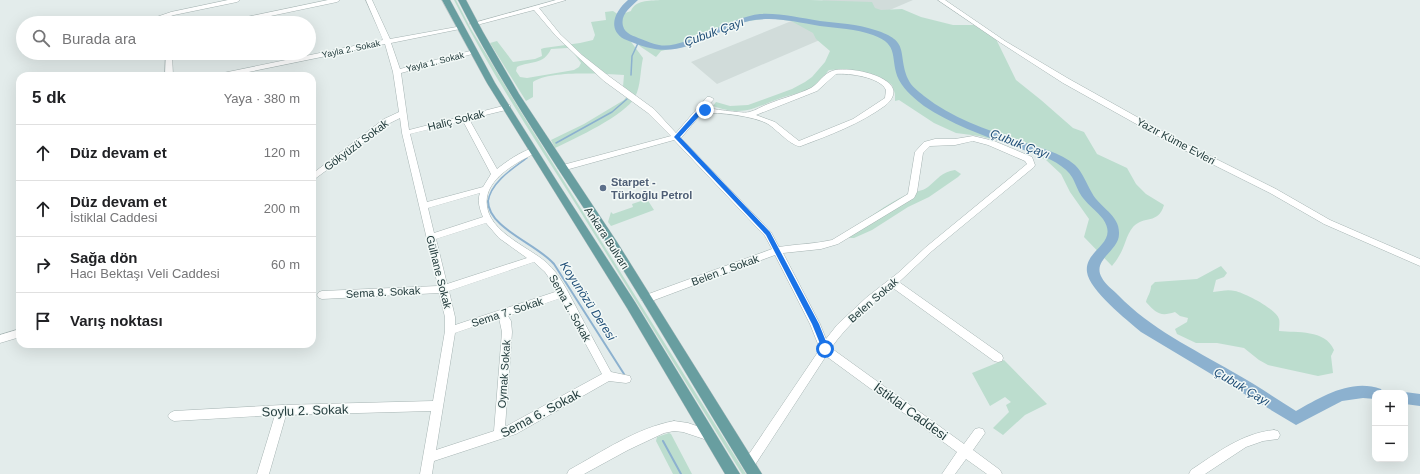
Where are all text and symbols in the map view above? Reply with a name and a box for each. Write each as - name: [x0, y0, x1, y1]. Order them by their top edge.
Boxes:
- water label: Çubuk Çayı: [682, 15, 746, 49]
- search box: [16, 16, 316, 60]
- icon: search: [30, 27, 52, 49]
- text: Burada ara: [62, 30, 136, 47]
- street label: Yayla 2. Sokak: [321, 38, 382, 60]
- street label: Yayla 1. Sokak: [405, 50, 465, 74]
- text: 5 dk: [32, 88, 66, 107]
- text: Yaya · 380 m: [224, 91, 300, 106]
- route end: [696, 101, 714, 119]
- street label: Haliç Sokak: [426, 107, 486, 133]
- street label: Yazır Küme Evleri: [1135, 115, 1217, 167]
- street label: Gökyüzü Sokak: [322, 117, 391, 173]
- water label: Çubuk Çayı: [988, 126, 1052, 162]
- icon: ahead: [32, 142, 54, 164]
- text: Düz devam et: [70, 144, 167, 161]
- text: 120 m: [264, 145, 300, 160]
- place label: Starpet - Türkoğlu Petrol: [611, 176, 692, 201]
- marker: Starpet - Türkoğlu Petrol: [598, 183, 608, 193]
- text: Düz devam et: [70, 193, 167, 210]
- icon: ahead: [32, 198, 54, 220]
- text: 200 m: [264, 201, 300, 216]
- street label: Ankara Bulvarı: [582, 204, 632, 272]
- text: İstiklal Caddesi: [70, 210, 157, 225]
- street label: Gülhane Sokak: [424, 234, 454, 310]
- text: Sağa dön: [70, 249, 138, 266]
- street label: Belen 1 Sokak: [690, 252, 761, 288]
- icon: right: [32, 254, 54, 276]
- text: 60 m: [271, 257, 300, 272]
- water label: Koyunözü Deresi: [557, 259, 619, 343]
- text: Hacı Bektaşı Veli Caddesi: [70, 266, 220, 281]
- street label: Sema 1. Sokak: [547, 272, 594, 344]
- street label: Belen Sokak: [846, 275, 901, 325]
- street label: Sema 8. Sokak: [345, 284, 421, 300]
- street label: Sema 7. Sokak: [470, 295, 545, 329]
- icon: arrive: [32, 310, 54, 332]
- text: Varış noktası: [70, 312, 163, 329]
- street label: Oymak Sokak: [496, 339, 512, 409]
- route start: [816, 340, 834, 358]
- water label: Çubuk Çayı: [1212, 365, 1272, 409]
- street label: İstiklal Caddesi: [871, 380, 951, 443]
- street label: Sema 6. Sokak: [498, 386, 583, 441]
- map controls: [1372, 390, 1408, 462]
- button: +: [1372, 390, 1408, 426]
- street label: Soylu 2. Sokak: [261, 401, 349, 420]
- button: −: [1372, 426, 1408, 462]

